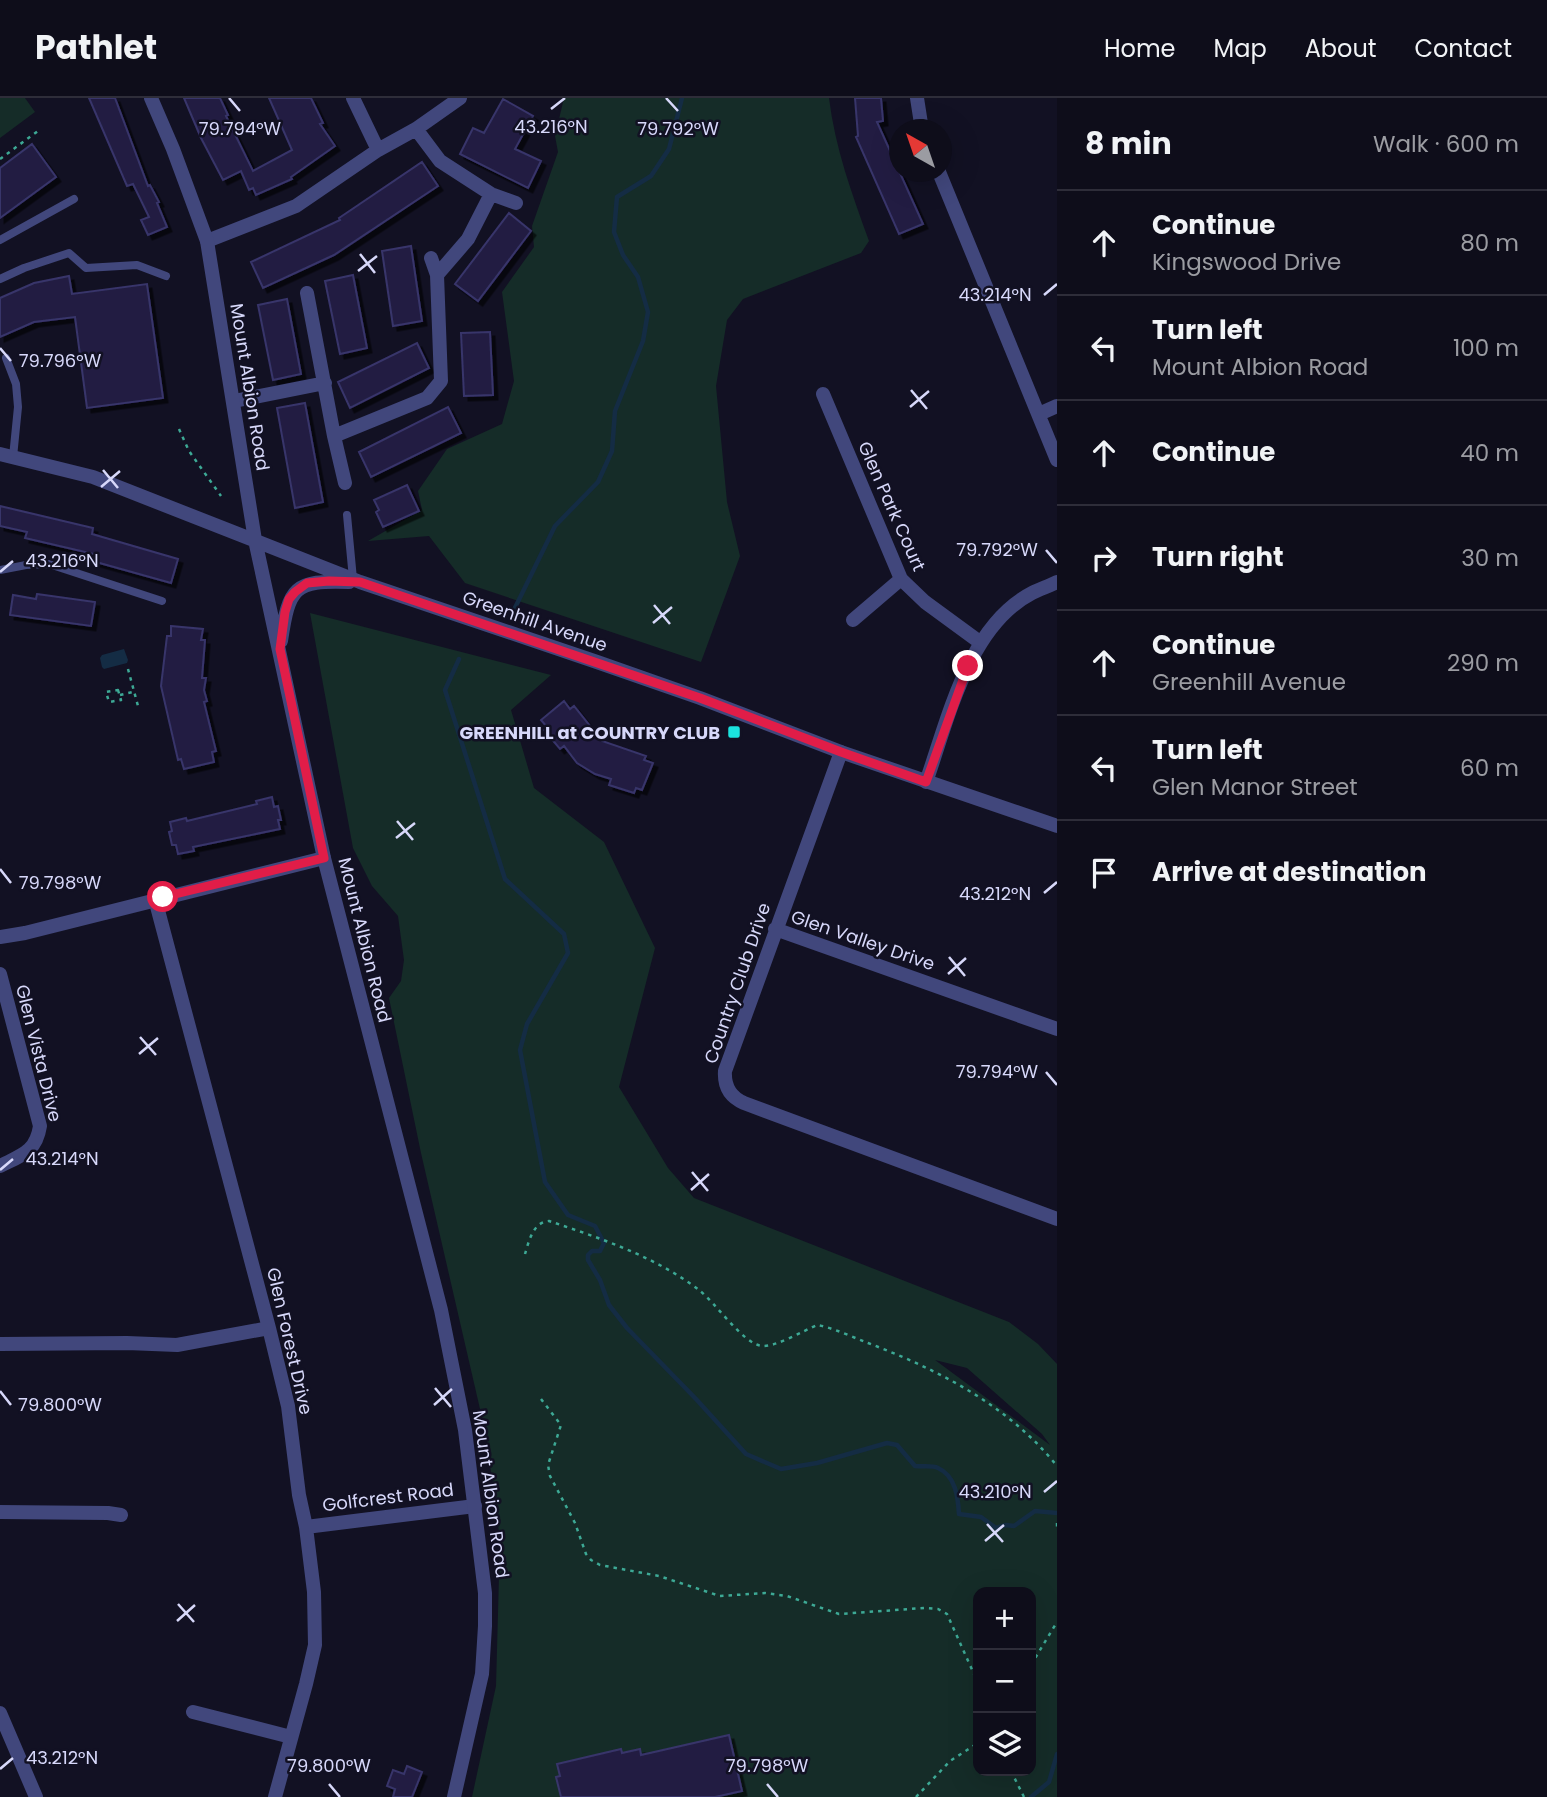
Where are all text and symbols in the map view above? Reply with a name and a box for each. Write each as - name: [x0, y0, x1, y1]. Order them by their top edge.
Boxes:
- text: Pathlet: [35, 24, 157, 71]
- text: Home: [1104, 32, 1176, 65]
- text: Map: [1214, 32, 1267, 65]
- text: About: [1305, 32, 1376, 65]
- text: Contact: [1414, 32, 1512, 65]
- text: 43.216°N: [514, 114, 588, 139]
- text: 79.794°W: [199, 116, 282, 141]
- text: 79.792°W: [637, 116, 719, 141]
- north arrow: [889, 119, 952, 182]
- text: 8 min: [1085, 122, 1172, 165]
- text: Walk · 600 m: [1373, 128, 1519, 160]
- text: Continue: [1152, 207, 1275, 243]
- icon: ahead: [1085, 224, 1123, 262]
- text: 80 m: [1460, 227, 1519, 259]
- text: Kingswood Drive: [1152, 246, 1341, 278]
- text: 43.214°N: [958, 282, 1032, 307]
- street label: Mount Albion Road: [224, 301, 276, 473]
- text: Turn left: [1152, 312, 1263, 348]
- icon: left: [1085, 329, 1123, 367]
- text: 100 m: [1453, 332, 1519, 364]
- text: 79.796°W: [19, 348, 102, 373]
- text: Mount Albion Road: [1152, 351, 1368, 383]
- icon: ahead: [1085, 434, 1123, 472]
- text: Continue: [1152, 434, 1275, 470]
- street label: Glen Park Court: [852, 437, 932, 575]
- text: 40 m: [1460, 437, 1519, 469]
- text: 79.792°W: [956, 537, 1038, 562]
- icon: right: [1085, 539, 1123, 577]
- text: Turn right: [1152, 539, 1284, 575]
- text: 30 m: [1461, 542, 1519, 574]
- text: 43.216°N: [25, 548, 99, 573]
- street label: Greenhill Avenue: [459, 584, 611, 658]
- text: Continue: [1152, 627, 1275, 663]
- icon: ahead: [1085, 644, 1123, 682]
- text: 290 m: [1447, 647, 1519, 679]
- route end: [952, 650, 983, 681]
- text: Greenhill Avenue: [1152, 666, 1346, 698]
- place label: GREENHILL at COUNTRY CLUB: [460, 720, 720, 745]
- marker: GREENHILL at COUNTRY CLUB: [726, 724, 742, 740]
- text: Turn left: [1152, 732, 1263, 768]
- icon: left: [1085, 749, 1123, 787]
- text: 60 m: [1460, 752, 1519, 784]
- text: Glen Manor Street: [1152, 771, 1358, 803]
- icon: arrive: [1085, 854, 1123, 892]
- text: Arrive at destination: [1152, 854, 1427, 890]
- street label: Mount Albion Road: [332, 855, 398, 1025]
- text: 79.798°W: [19, 870, 102, 895]
- route start: [147, 881, 178, 912]
- text: 43.212°N: [959, 881, 1031, 906]
- street label: Country Club Drive: [698, 899, 776, 1067]
- street label: Glen Valley Drive: [788, 904, 938, 976]
- street label: Glen Vista Drive: [10, 982, 68, 1124]
- text: 79.794°W: [956, 1059, 1039, 1084]
- text: 43.214°N: [25, 1146, 99, 1171]
- street label: Glen Forest Drive: [261, 1265, 319, 1417]
- text: 79.800°W: [18, 1392, 102, 1417]
- street label: Mount Albion Road: [467, 1408, 515, 1580]
- street label: Golfcrest Road: [321, 1477, 455, 1517]
- text: 43.210°N: [958, 1479, 1032, 1504]
- map controls: [973, 1587, 1036, 1776]
- button: +: [973, 1587, 1036, 1650]
- button: −: [973, 1650, 1036, 1713]
- button: layers: [973, 1713, 1036, 1776]
- text: 43.212°N: [26, 1745, 98, 1770]
- text: 79.800°W: [287, 1753, 371, 1778]
- text: 79.798°W: [726, 1753, 809, 1778]

